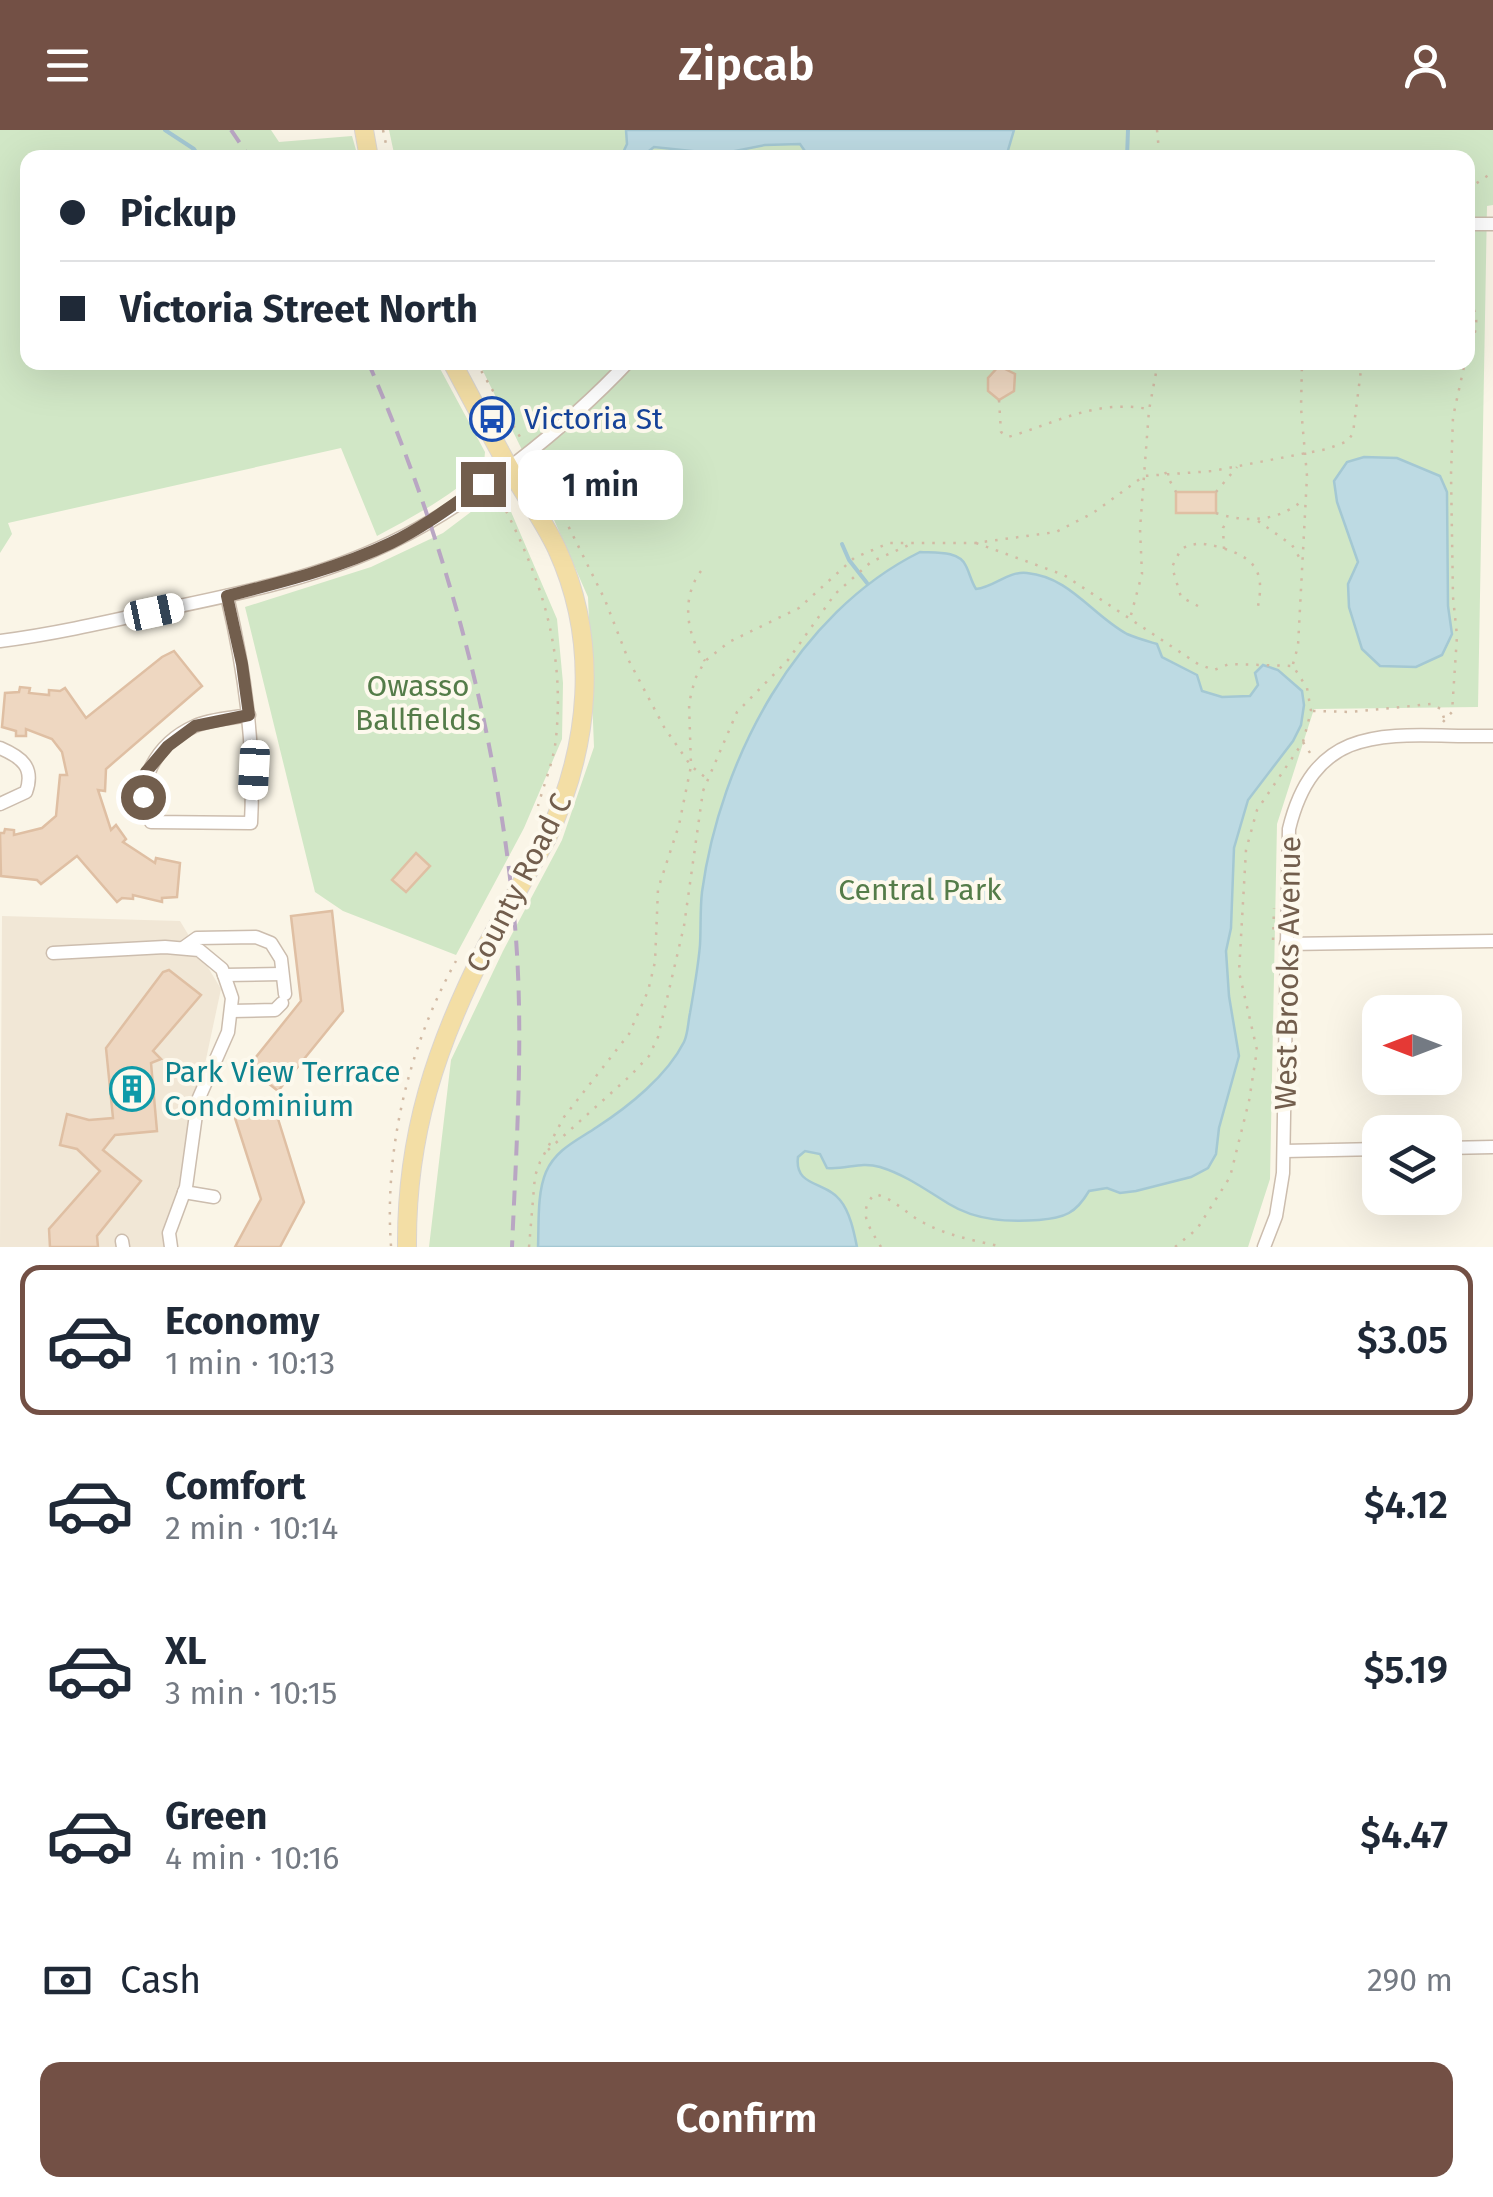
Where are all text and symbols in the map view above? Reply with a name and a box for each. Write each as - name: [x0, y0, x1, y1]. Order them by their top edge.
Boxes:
- icon: menu: [40, 38, 95, 93]
- text: Zipcab: [678, 38, 815, 92]
- icon: person: [1398, 38, 1453, 93]
- text: Pickup: [120, 190, 237, 236]
- text: Victoria Street North: [120, 286, 478, 332]
- bus stop icon: Victoria St: [469, 396, 515, 442]
- place label: Victoria St: [524, 401, 663, 437]
- callout: 1 min: [518, 449, 683, 519]
- route end: [461, 462, 506, 507]
- text: 1 min: [562, 466, 639, 504]
- car: [122, 591, 186, 633]
- park label: Owasso Ballfields: [355, 668, 481, 738]
- car: [237, 739, 271, 801]
- route start: [121, 775, 166, 820]
- street label: County Road C: [458, 787, 580, 979]
- street label: West Brooks Avenue: [1268, 836, 1308, 1110]
- park label: Central Park: [838, 872, 1002, 908]
- north arrow: [1362, 995, 1462, 1095]
- map controls: [1362, 995, 1462, 1215]
- place label: Park View Terrace Condominium: [164, 1054, 401, 1124]
- building icon: Park View Terrace Condominium: [109, 1066, 155, 1112]
- button: layers: [1362, 1115, 1462, 1215]
- icon: car: [45, 1295, 135, 1385]
- text: Economy: [165, 1298, 320, 1344]
- text: $3.05: [1357, 1317, 1448, 1363]
- text: 1 min · 10:13: [165, 1344, 335, 1382]
- icon: car: [45, 1460, 135, 1550]
- text: Comfort: [165, 1463, 306, 1509]
- text: $4.12: [1364, 1482, 1448, 1528]
- text: 2 min · 10:14: [165, 1509, 338, 1547]
- icon: car: [45, 1625, 135, 1715]
- text: XL: [165, 1628, 207, 1674]
- text: $5.19: [1364, 1647, 1448, 1693]
- text: 3 min · 10:15: [165, 1674, 337, 1712]
- icon: car: [45, 1790, 135, 1880]
- text: Green: [165, 1793, 268, 1839]
- text: $4.47: [1360, 1812, 1448, 1858]
- text: 4 min · 10:16: [165, 1839, 339, 1877]
- icon: cash: [40, 1953, 95, 2008]
- text: Cash: [120, 1957, 201, 2003]
- text: 290 m: [1367, 1961, 1453, 1999]
- button: Confirm: [40, 2062, 1453, 2177]

